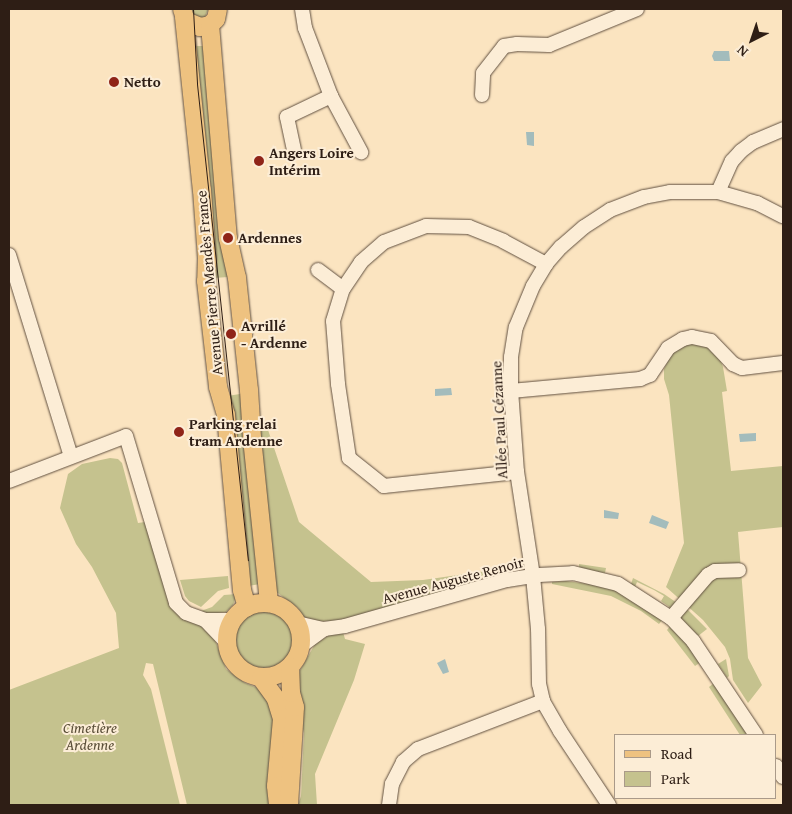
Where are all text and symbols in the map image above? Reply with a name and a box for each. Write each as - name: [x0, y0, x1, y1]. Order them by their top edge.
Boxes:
- north arrow: [727, 15, 777, 65]
- text: N: [732, 41, 752, 62]
- place label: Netto: [124, 73, 161, 91]
- marker: Netto: [108, 76, 120, 88]
- place label: Angers Loire Intérim: [269, 143, 354, 178]
- marker: Angers Loire Intérim: [253, 155, 265, 167]
- street label: Avenue Pierre Mendès France: [192, 190, 226, 376]
- place label: Ardennes: [238, 229, 302, 247]
- marker: Ardennes: [222, 232, 234, 244]
- place label: Avrillé - Ardenne: [241, 316, 307, 351]
- marker: Avrillé - Ardenne: [225, 328, 237, 340]
- street label: Allée Paul Cézanne: [487, 360, 511, 480]
- place label: Parking relai tram Ardenne: [189, 414, 283, 449]
- marker: Parking relai tram Ardenne: [173, 426, 185, 438]
- street label: Avenue Auguste Renoir: [380, 552, 526, 608]
- park label: Cimetière Ardenne: [63, 718, 117, 753]
- legend: [614, 734, 777, 799]
- text: Road: [661, 743, 692, 764]
- text: Park: [661, 768, 690, 789]

